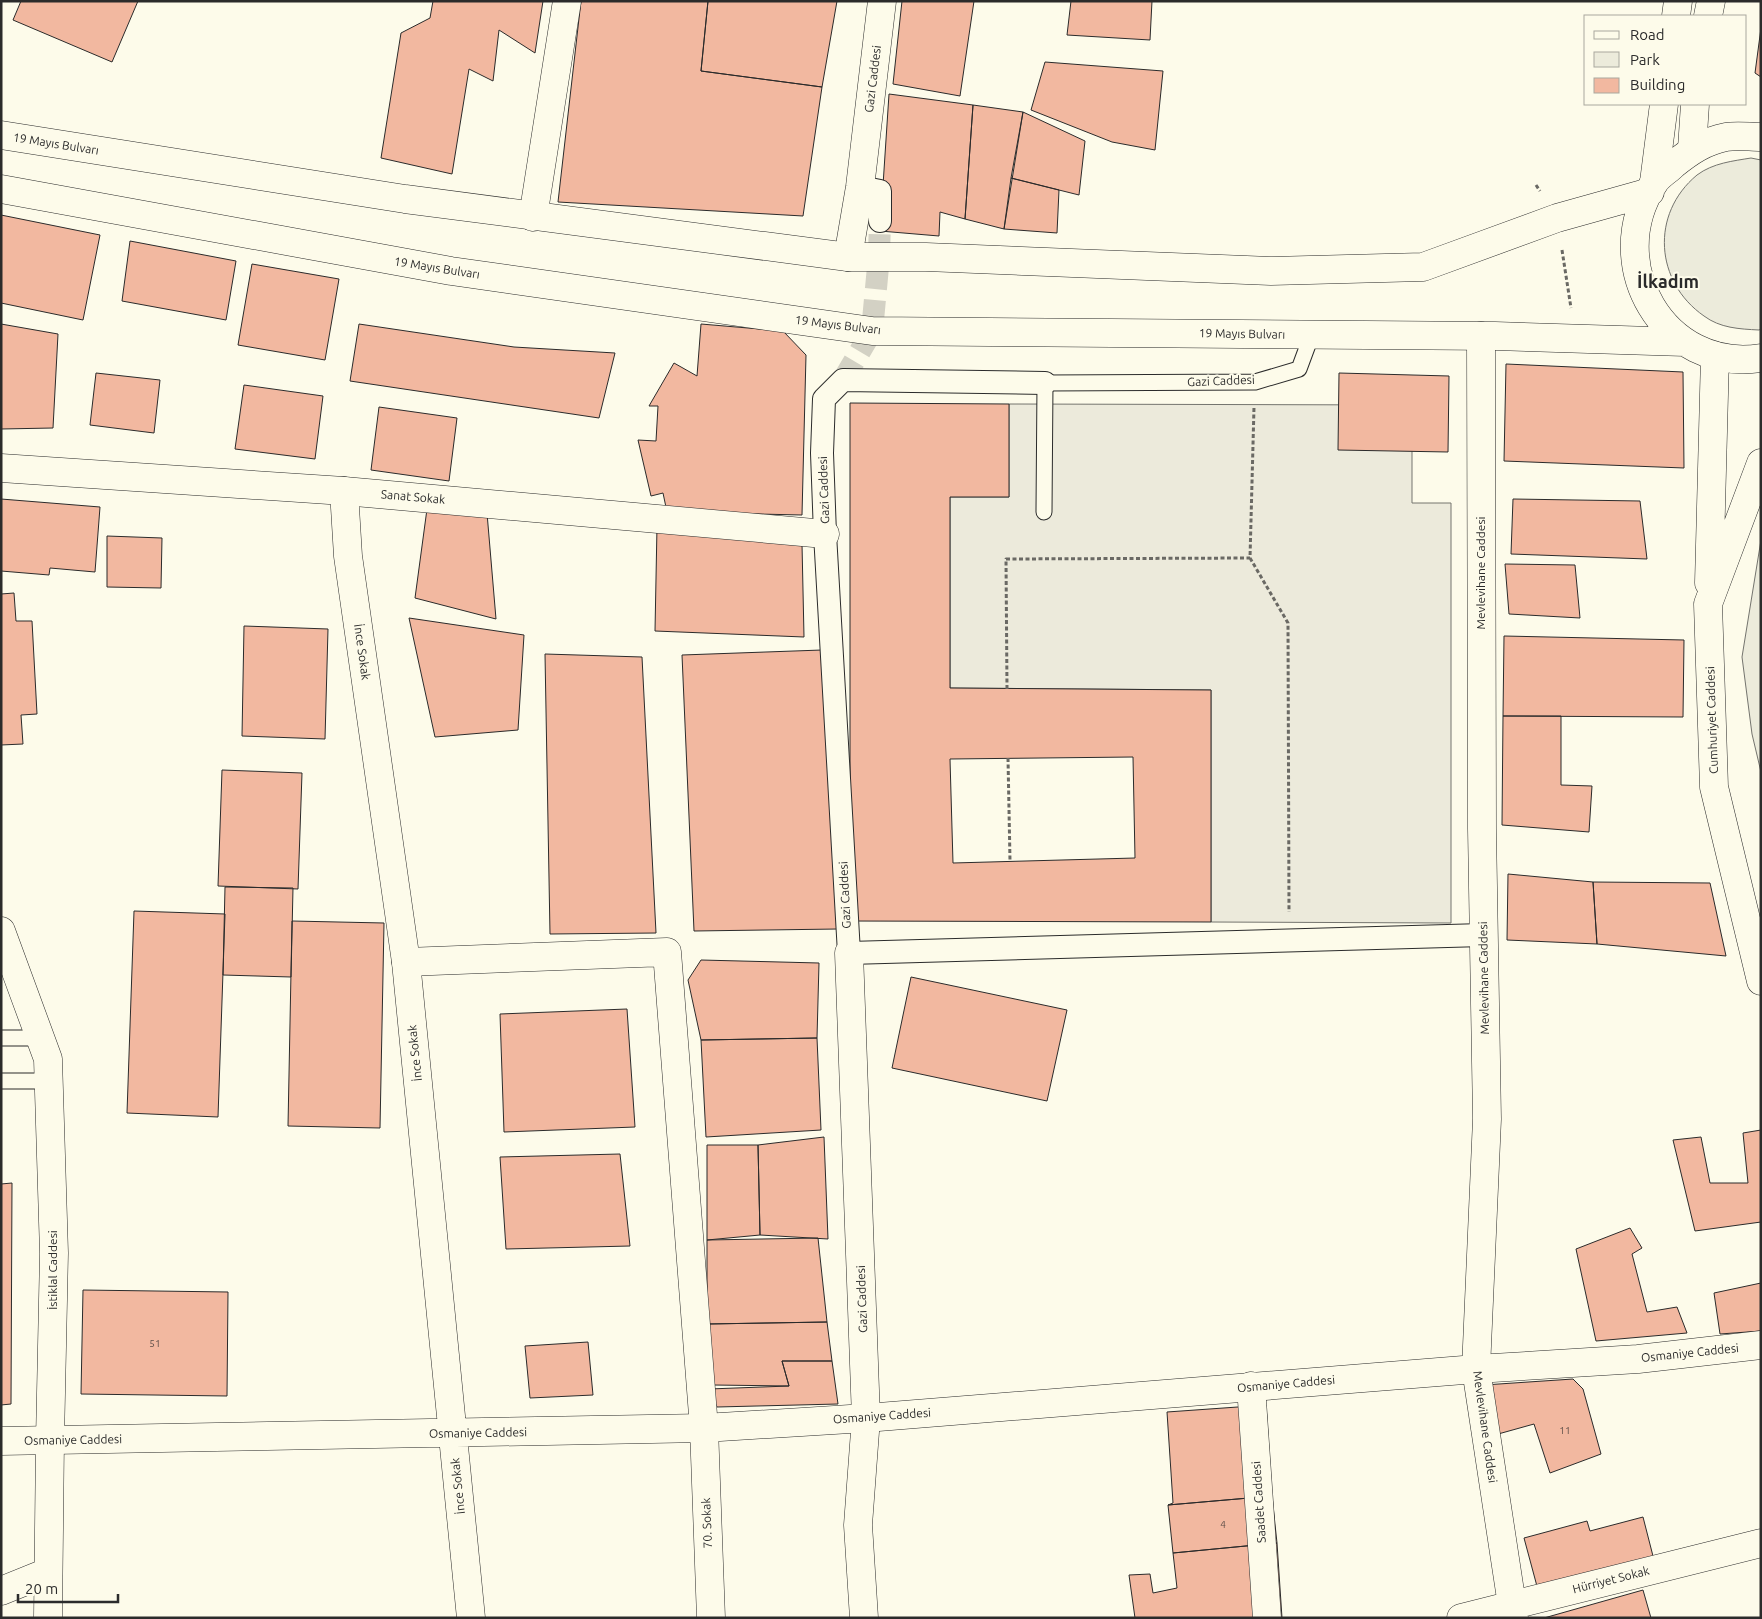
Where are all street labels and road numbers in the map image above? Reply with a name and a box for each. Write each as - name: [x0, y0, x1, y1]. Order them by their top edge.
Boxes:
- street label: Gazi Caddesi: [862, 45, 883, 113]
- street label: 19 Mayıs Bulvarı: [12, 130, 100, 157]
- street label: 19 Mayıs Bulvarı: [393, 254, 481, 281]
- street label: 19 Mayıs Bulvarı: [794, 313, 882, 336]
- street label: 19 Mayıs Bulvarı: [1199, 326, 1285, 341]
- street label: Gazi Caddesi: [1187, 373, 1255, 388]
- street label: Gazi Caddesi: [816, 456, 831, 524]
- street label: Sanat Sokak: [380, 487, 446, 506]
- street label: Mevlevihane Caddesi: [1474, 516, 1487, 630]
- street label: İnce Sokak: [352, 623, 373, 681]
- street label: Cumhuriyet Caddesi: [1703, 666, 1720, 774]
- street label: Gazi Caddesi: [836, 861, 853, 929]
- street label: Mevlevihane Caddesi: [1476, 921, 1491, 1035]
- street label: İnce Sokak: [405, 1024, 424, 1082]
- street label: İstiklal Caddesi: [46, 1230, 59, 1310]
- street label: Gazi Caddesi: [854, 1265, 869, 1333]
- street label: Osmaniye Caddesi: [1640, 1341, 1740, 1364]
- street label: Mevlevihane Caddesi: [1471, 1370, 1500, 1484]
- street label: Osmaniye Caddesi: [1236, 1373, 1336, 1394]
- street label: Osmaniye Caddesi: [833, 1406, 932, 1425]
- street label: Osmaniye Caddesi: [429, 1425, 527, 1440]
- street label: Osmaniye Caddesi: [24, 1432, 122, 1447]
- street label: İnce Sokak: [448, 1457, 467, 1515]
- street label: Saadet Caddesi: [1249, 1461, 1268, 1543]
- street label: 70. Sokak: [699, 1497, 714, 1549]
- street label: Hürriyet Sokak: [1571, 1564, 1651, 1595]

